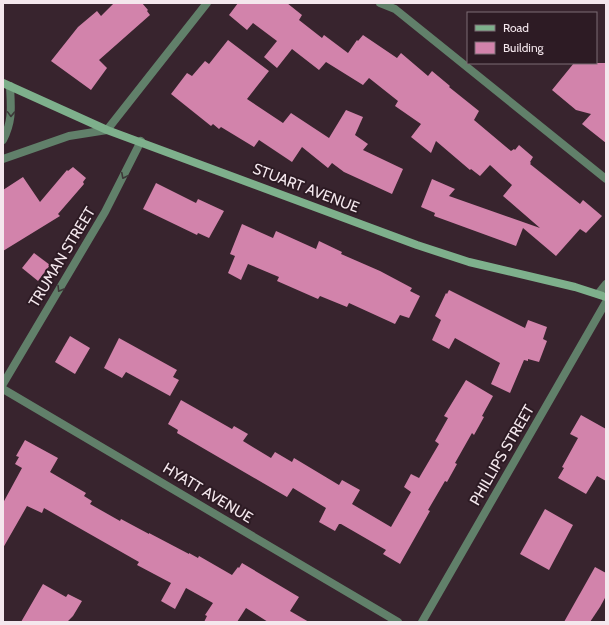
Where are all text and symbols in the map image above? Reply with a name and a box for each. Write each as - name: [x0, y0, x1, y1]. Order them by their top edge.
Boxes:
- legend: [467, 12, 597, 64]
- text: Road: [503, 20, 529, 35]
- text: Building: [503, 40, 545, 55]
- one-way arrow: [7, 111, 15, 117]
- street label: STUART AVENUE: [250, 159, 362, 217]
- one-way arrow: [121, 172, 129, 179]
- street label: TRUMAN STREET: [25, 204, 99, 310]
- one-way arrow: [57, 285, 64, 292]
- street label: PHILLIPS STREET: [466, 402, 538, 508]
- street label: HYATT AVENUE: [160, 459, 256, 527]

